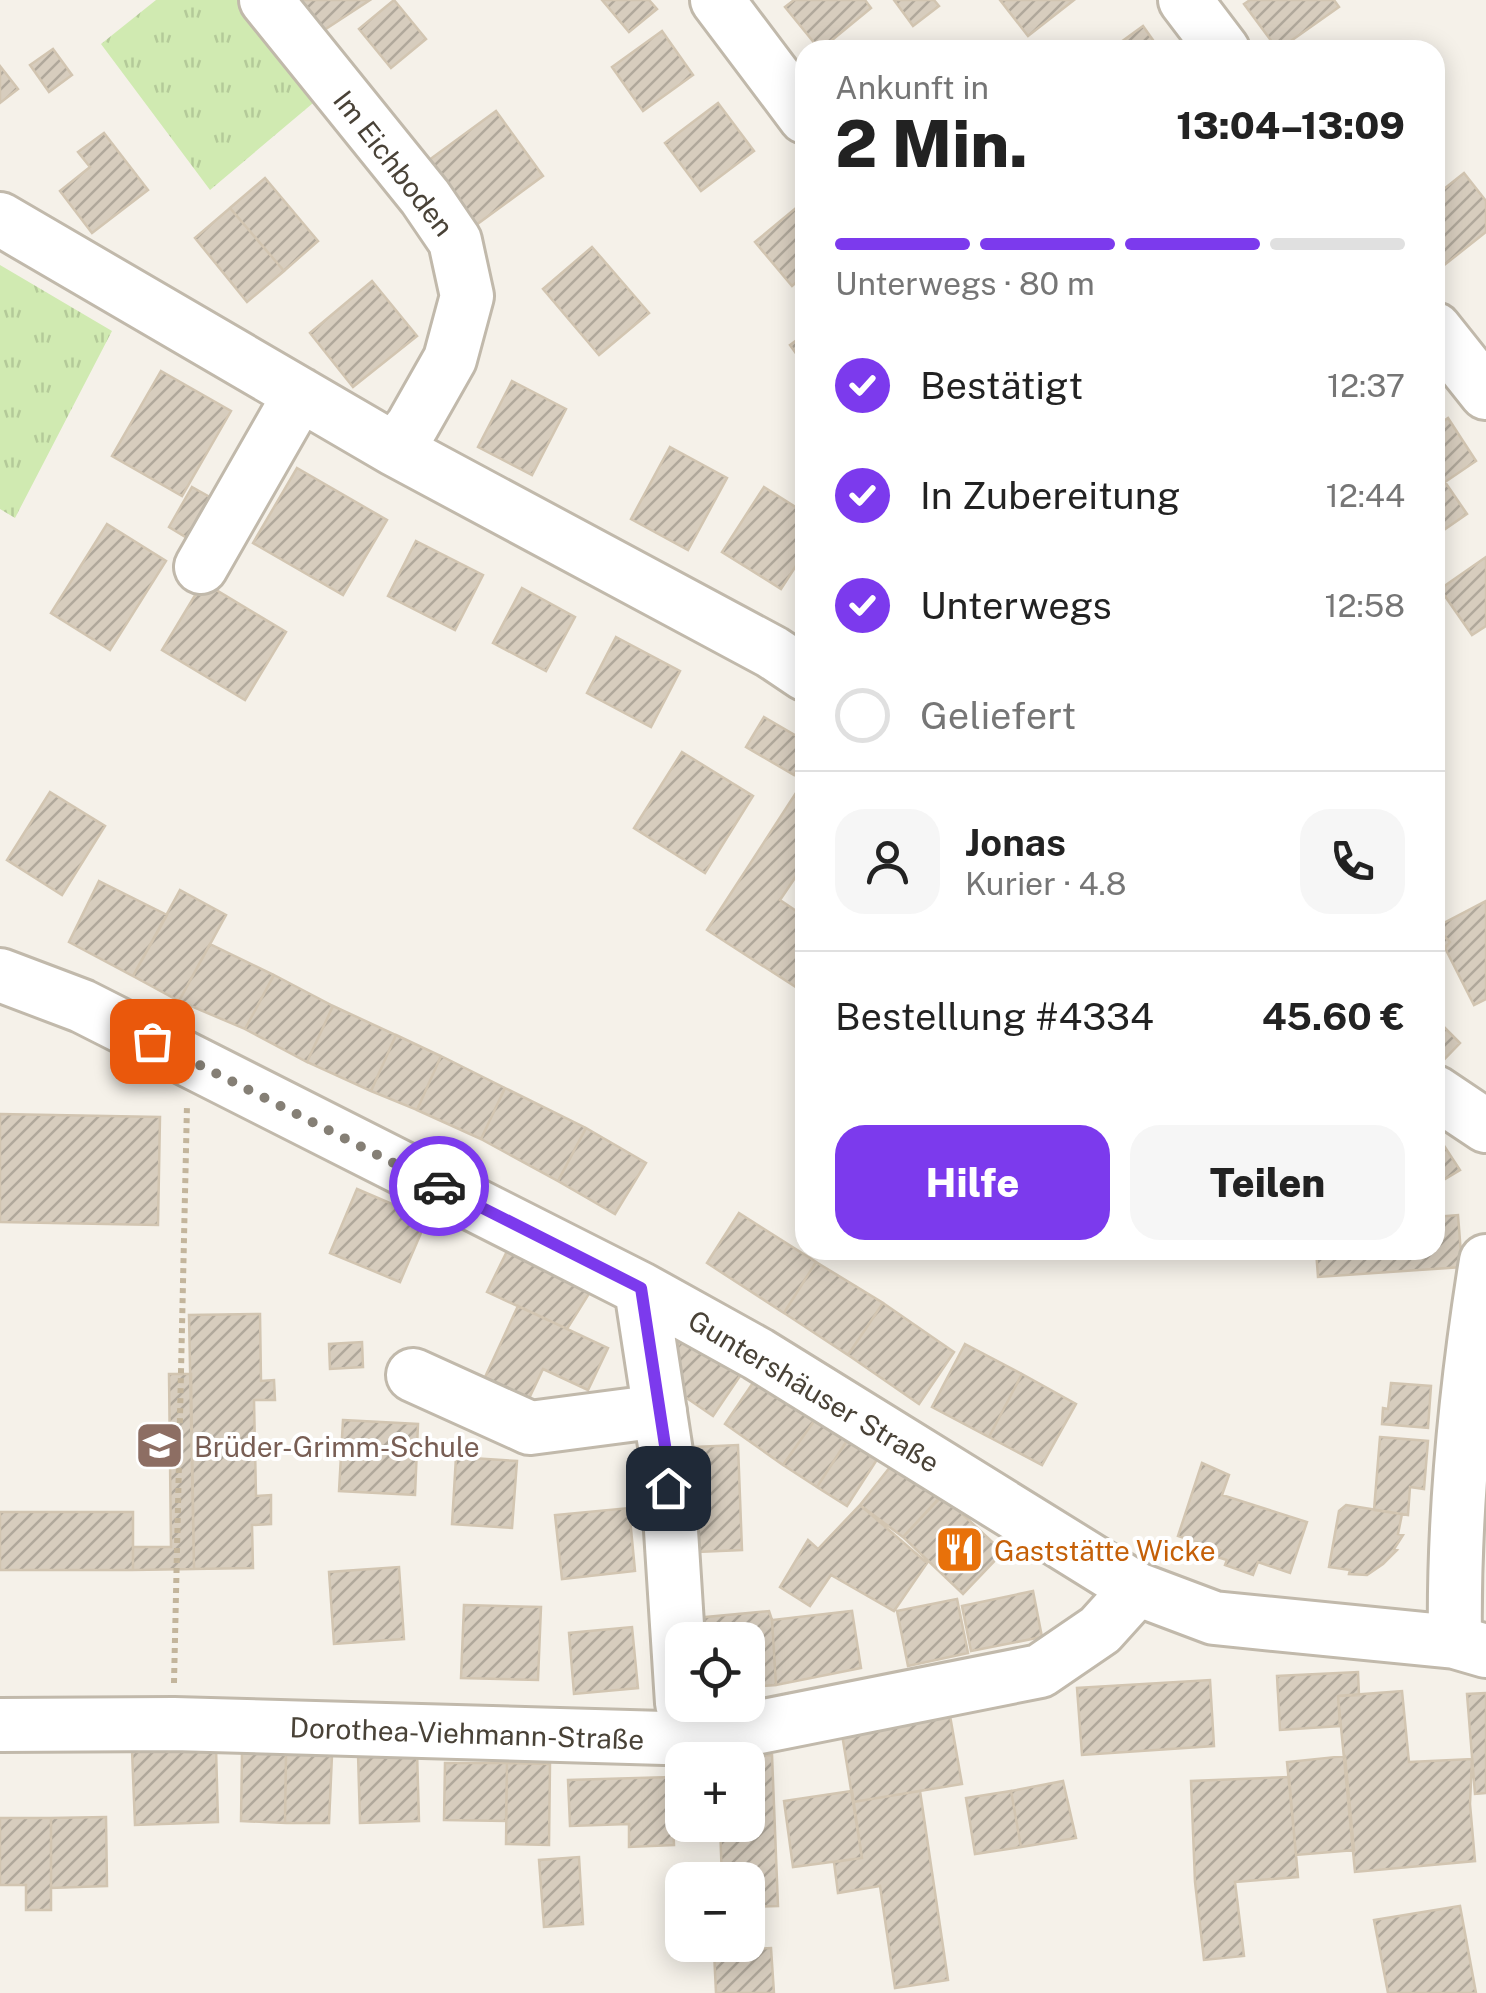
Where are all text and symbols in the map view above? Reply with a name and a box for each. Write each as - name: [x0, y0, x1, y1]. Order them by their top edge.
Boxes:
- text: Ankunft in: [835, 69, 989, 106]
- street label: Im Eichboden: [327, 84, 461, 242]
- text: 13:04–13:09: [1176, 103, 1405, 148]
- text: 2 Min.: [835, 105, 1028, 182]
- text: Unterwegs · 80 m: [835, 265, 1095, 302]
- icon: check: [835, 358, 890, 413]
- text: Bestätigt: [920, 363, 1083, 408]
- text: 12:37: [1327, 367, 1405, 404]
- icon: check: [835, 468, 890, 523]
- text: In Zubereitung: [920, 473, 1180, 518]
- text: 12:44: [1326, 477, 1405, 514]
- icon: check: [835, 578, 890, 633]
- text: Unterwegs: [920, 583, 1112, 628]
- text: 12:58: [1324, 587, 1405, 624]
- text: Geliefert: [920, 693, 1076, 738]
- button: person: [835, 809, 940, 914]
- button: phone: [1300, 809, 1405, 914]
- text: Jonas: [965, 820, 1066, 865]
- text: Kurier · 4.8: [965, 865, 1126, 902]
- text: Bestellung #4334: [835, 994, 1154, 1039]
- text: 45.60 €: [1262, 994, 1405, 1039]
- pin: [110, 999, 195, 1084]
- icon: bag: [125, 1014, 180, 1069]
- button: Hilfe: [835, 1125, 1110, 1240]
- button: Teilen: [1130, 1125, 1405, 1240]
- courier: [389, 1136, 489, 1236]
- icon: car: [412, 1159, 467, 1214]
- street label: Guntershäuser Straße: [683, 1303, 945, 1479]
- school or university icon: Brüder-Grimm-Schule: [133, 1420, 185, 1472]
- place label: Brüder-Grimm-Schule: [194, 1430, 480, 1463]
- pin: [626, 1446, 711, 1531]
- icon: home: [641, 1461, 696, 1516]
- restaurant icon: Gaststätte Wicke: [933, 1524, 985, 1576]
- place label: Gaststätte Wicke: [994, 1534, 1216, 1567]
- map controls: [665, 1622, 765, 1962]
- button: locate: [665, 1622, 765, 1722]
- street label: Dorothea-Viehmann-Straße: [289, 1710, 645, 1756]
- button: +: [665, 1742, 765, 1842]
- button: −: [665, 1862, 765, 1962]

